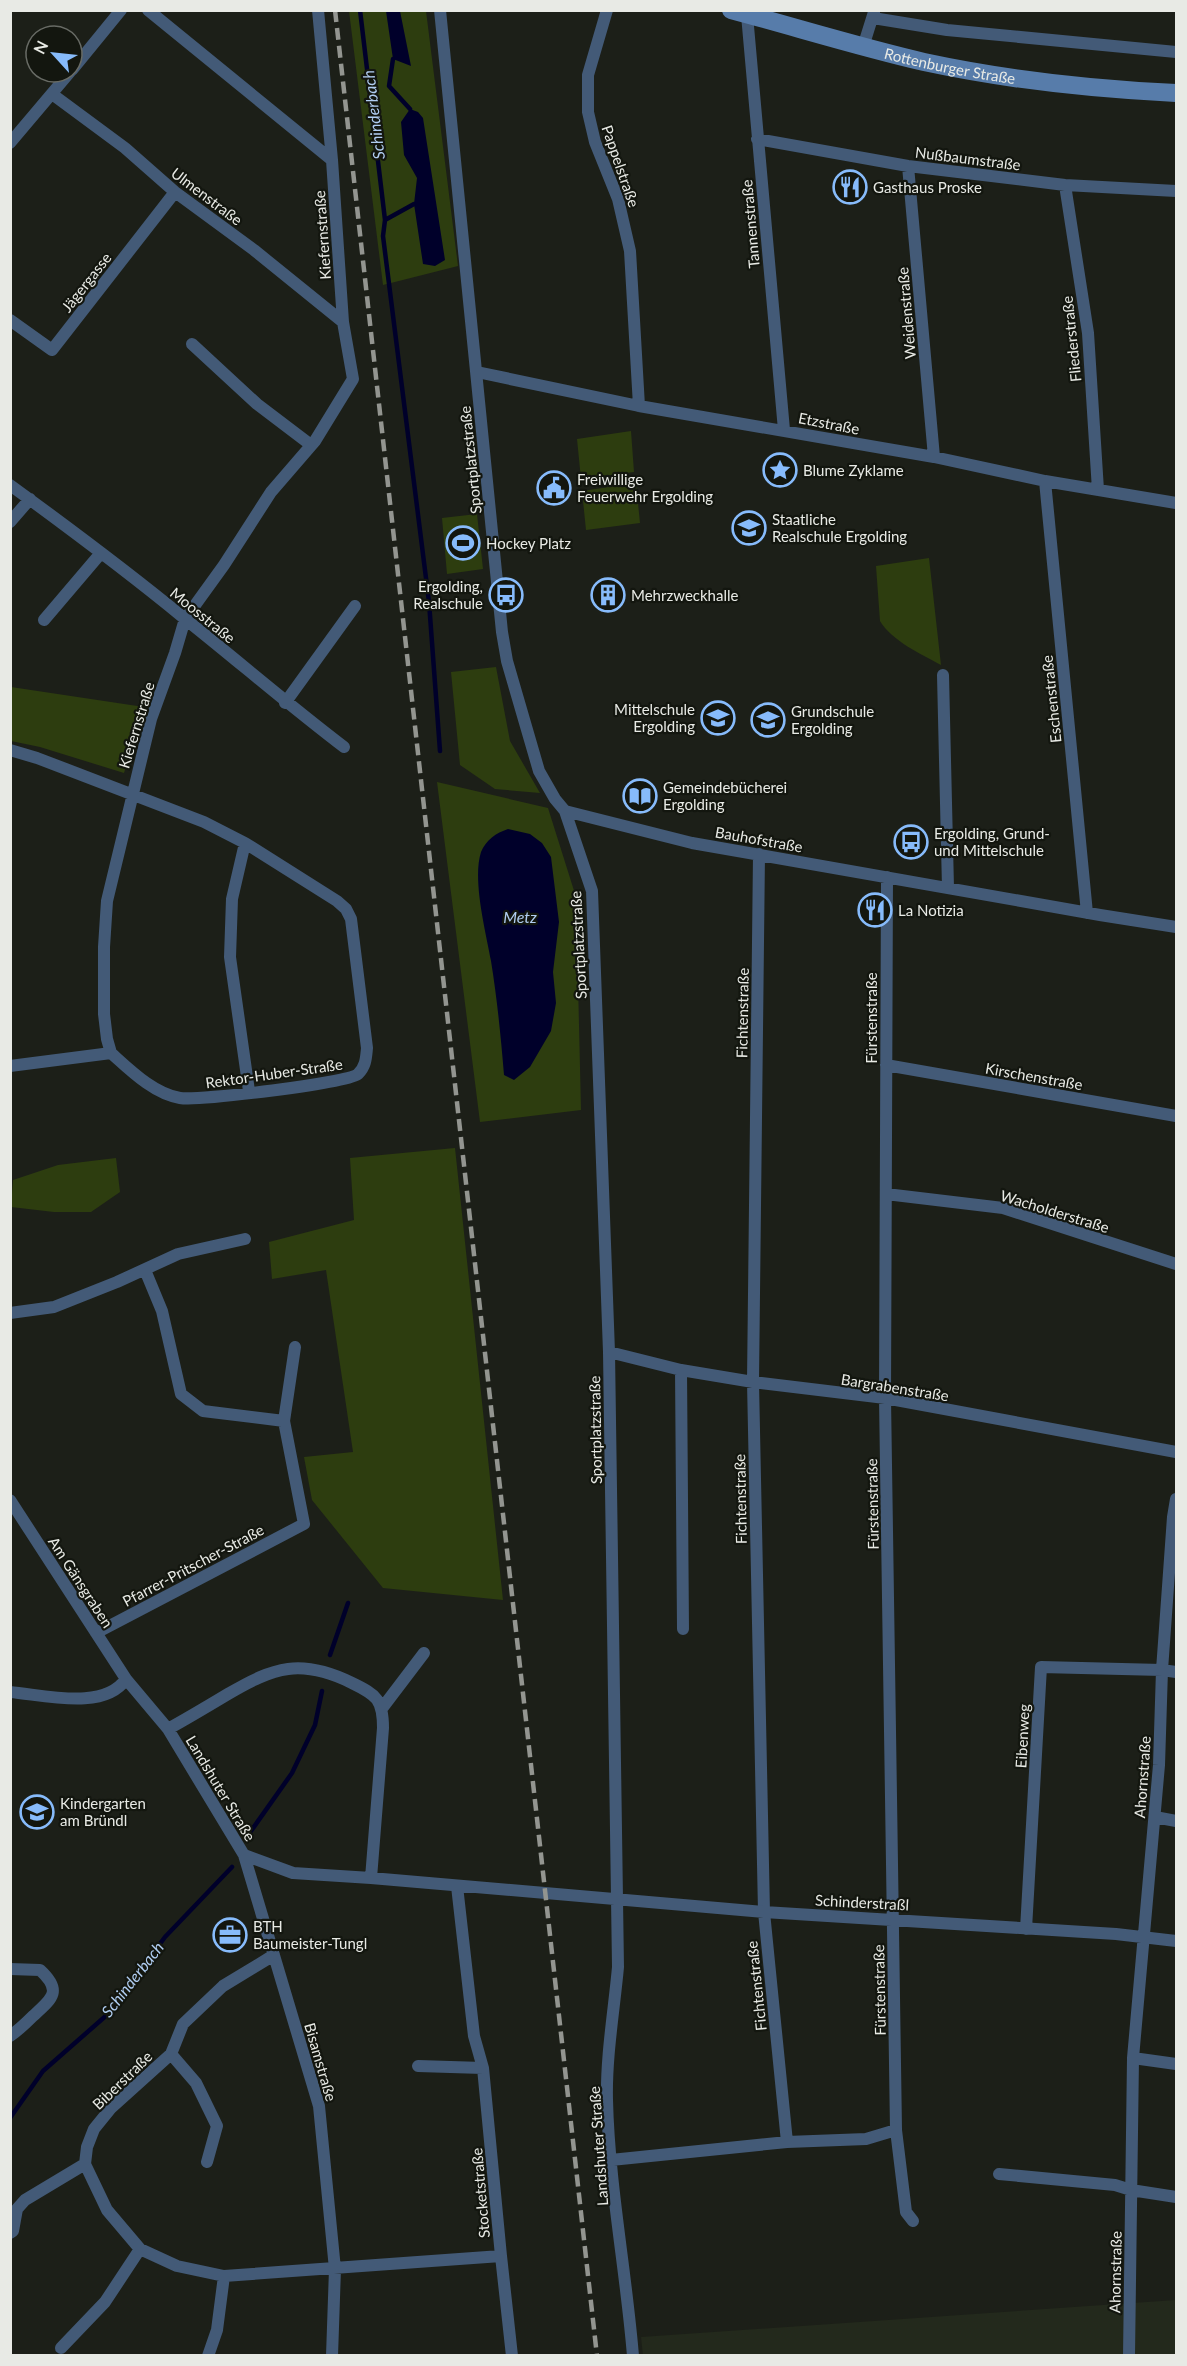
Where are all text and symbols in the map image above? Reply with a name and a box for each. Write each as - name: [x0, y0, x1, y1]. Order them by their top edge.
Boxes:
- north arrow: [24, 24, 84, 84]
- text: N: [29, 37, 51, 57]
- street label: Rottenburger Straße: [882, 44, 1017, 87]
- water label: Schinderbach: [358, 69, 388, 161]
- street label: Pappelstraße: [599, 123, 643, 210]
- street label: Nußbaumstraße: [914, 143, 1022, 173]
- street label: Ulmenstraße: [168, 163, 246, 229]
- restaurant icon: Gasthaus Proske: [832, 169, 868, 205]
- place label: Gasthaus Proske: [873, 178, 982, 196]
- street label: Tannenstraße: [737, 179, 763, 269]
- street label: Kiefernstraße: [310, 190, 334, 280]
- street label: Jägergasse: [57, 249, 115, 315]
- street label: Weidenstraße: [893, 266, 919, 360]
- street label: Fliederstraße: [1058, 295, 1084, 383]
- street label: Sportplatzstraße: [455, 405, 485, 515]
- street label: Etzstraße: [797, 408, 861, 438]
- place icon: Blume Zyklame: [762, 452, 798, 488]
- place label: Blume Zyklame: [803, 461, 904, 479]
- public building icon: Freiwillige Feuerwehr Ergolding: [536, 470, 572, 506]
- place label: Freiwillige Feuerwehr Ergolding: [577, 470, 713, 505]
- school or university icon: Staatliche Realschule Ergolding: [731, 510, 767, 546]
- place label: Staatliche Realschule Ergolding: [772, 510, 907, 545]
- sports icon: Hockey Platz: [445, 525, 481, 561]
- place label: Hockey Platz: [486, 534, 571, 552]
- place label: Ergolding, Realschule: [413, 577, 483, 612]
- bus stop icon: Ergolding, Realschule: [488, 577, 524, 613]
- building icon: Mehrzweckhalle: [590, 577, 626, 613]
- street label: Moosstraße: [167, 583, 239, 647]
- place label: Mehrzweckhalle: [631, 586, 739, 604]
- street label: Eschenstraße: [1037, 654, 1065, 744]
- street label: Kiefernstraße: [114, 680, 158, 770]
- place label: Mittelschule Ergolding: [614, 700, 695, 735]
- school or university icon: Mittelschule Ergolding: [700, 700, 736, 736]
- school or university icon: Grundschule Ergolding: [750, 702, 786, 738]
- place label: Grundschule Ergolding: [791, 702, 874, 737]
- library icon: Gemeindebücherei Ergolding: [622, 778, 658, 814]
- place label: Gemeindebücherei Ergolding: [663, 778, 787, 813]
- street label: Bauhofstraße: [714, 822, 804, 856]
- bus stop icon: Ergolding, Grund- und Mittelschule: [893, 824, 929, 860]
- place label: Ergolding, Grund- und Mittelschule: [934, 824, 1050, 859]
- street label: Sportplatzstraße: [566, 890, 590, 1000]
- restaurant icon: La Notizia: [857, 892, 893, 928]
- place label: La Notizia: [898, 901, 964, 919]
- water label: Metz: [503, 907, 537, 926]
- street label: Fichtenstraße: [732, 968, 752, 1058]
- street label: Fürstenstraße: [862, 972, 880, 1064]
- street label: Rektor-Huber-Straße: [204, 1054, 344, 1092]
- street label: Kirschenstraße: [984, 1059, 1084, 1093]
- street label: Wacholderstraße: [998, 1186, 1112, 1236]
- street label: Bargrabenstraße: [840, 1370, 950, 1404]
- street label: Sportplatzstraße: [585, 1376, 605, 1484]
- street label: Fichtenstraße: [730, 1454, 750, 1544]
- street label: Fürstenstraße: [862, 1458, 882, 1550]
- street label: Pfarrer-Pritscher-Straße: [119, 1520, 267, 1610]
- street label: Am Gänsgraben: [45, 1533, 117, 1631]
- street label: Eibenweg: [1011, 1703, 1033, 1769]
- street label: Landshuter Straße: [182, 1732, 260, 1844]
- street label: Ahornstraße: [1130, 1735, 1154, 1819]
- school or university icon: Kindergarten am Bründl: [19, 1794, 55, 1830]
- place label: Kindergarten am Bründl: [60, 1794, 146, 1829]
- street label: Schinderstraßl: [814, 1891, 910, 1913]
- office icon: BTH Baumeister-Tungl: [212, 1917, 248, 1953]
- place label: BTH Baumeister-Tungl: [253, 1917, 367, 1952]
- water label: Schinderbach: [97, 1938, 167, 2020]
- street label: Fichtenstraße: [742, 1940, 770, 2032]
- street label: Fürstenstraße: [869, 1944, 889, 2036]
- street label: Bisamstraße: [301, 2021, 341, 2103]
- street label: Biberstraße: [88, 2047, 156, 2113]
- street label: Landshuter Straße: [585, 2085, 611, 2206]
- street label: Stocketstraße: [467, 2147, 493, 2239]
- street label: Ahornstraße: [1105, 2231, 1125, 2313]

